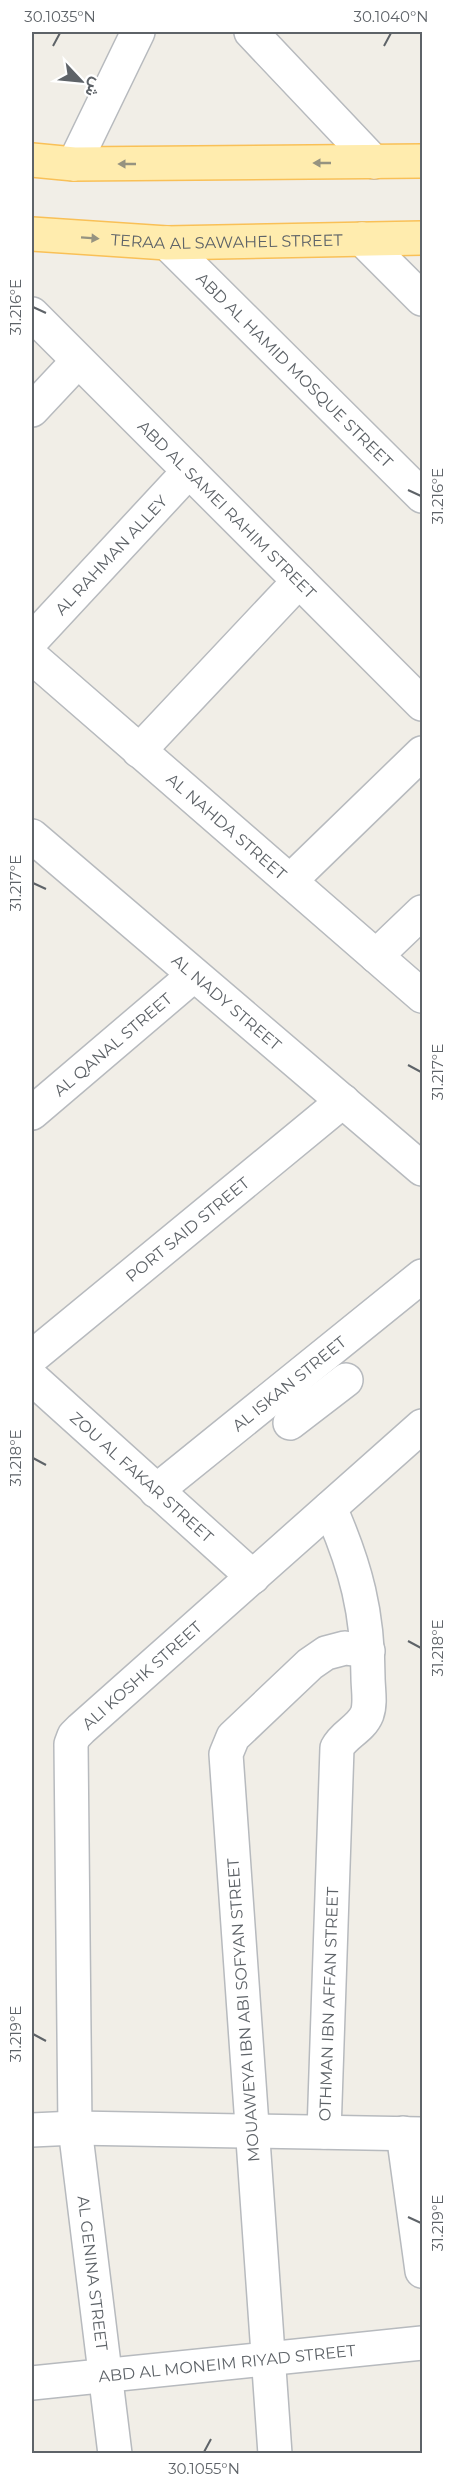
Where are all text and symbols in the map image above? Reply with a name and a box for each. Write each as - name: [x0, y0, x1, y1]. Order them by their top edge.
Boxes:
- text: 30.1035°N: [24, 7, 96, 26]
- text: 30.1040°N: [354, 7, 428, 26]
- north arrow: [51, 51, 111, 111]
- text: ش: [81, 75, 107, 100]
- one-way arrow: [313, 158, 332, 168]
- one-way arrow: [118, 159, 137, 169]
- street label: TERAA AL SAWAHEL STREET: [110, 230, 344, 253]
- one-way arrow: [80, 233, 99, 242]
- street label: ABD AL HAMID MOSQUE STREET: [192, 269, 397, 472]
- text: 31.216°E: [6, 279, 25, 335]
- street label: ABD AL SAMEI RAHIM STREET: [134, 417, 320, 603]
- text: 31.216°E: [428, 468, 447, 524]
- street label: AL RAHMAN ALLEY: [51, 491, 172, 619]
- street label: AL NAHDA STREET: [163, 769, 291, 884]
- text: 31.217°E: [6, 855, 25, 911]
- street label: AL NADY STREET: [168, 951, 286, 1055]
- street label: AL QANAL STREET: [50, 989, 177, 1100]
- text: 31.217°E: [428, 1044, 447, 1100]
- street label: PORT SAID STREET: [122, 1173, 254, 1286]
- street label: AL ISKAN STREET: [229, 1332, 351, 1435]
- street label: ZOU AL FAKAR STREET: [66, 1408, 218, 1547]
- text: 31.218°E: [6, 1429, 25, 1487]
- street label: ALI KOSHK STREET: [78, 1617, 206, 1734]
- text: 31.218°E: [428, 1619, 447, 1677]
- street label: MOUAWEYA IBN ABI SOFYAN STREET: [223, 1857, 264, 2162]
- street label: OTHMAN IBN AFFAN STREET: [315, 1886, 342, 2122]
- text: 31.219°E: [6, 2006, 25, 2062]
- street label: AL GENINA STREET: [74, 2195, 112, 2352]
- text: 31.219°E: [428, 2195, 447, 2251]
- street label: ABD AL MONEIM RIYAD STREET: [97, 2341, 357, 2386]
- text: 30.1055°N: [168, 2459, 240, 2478]

